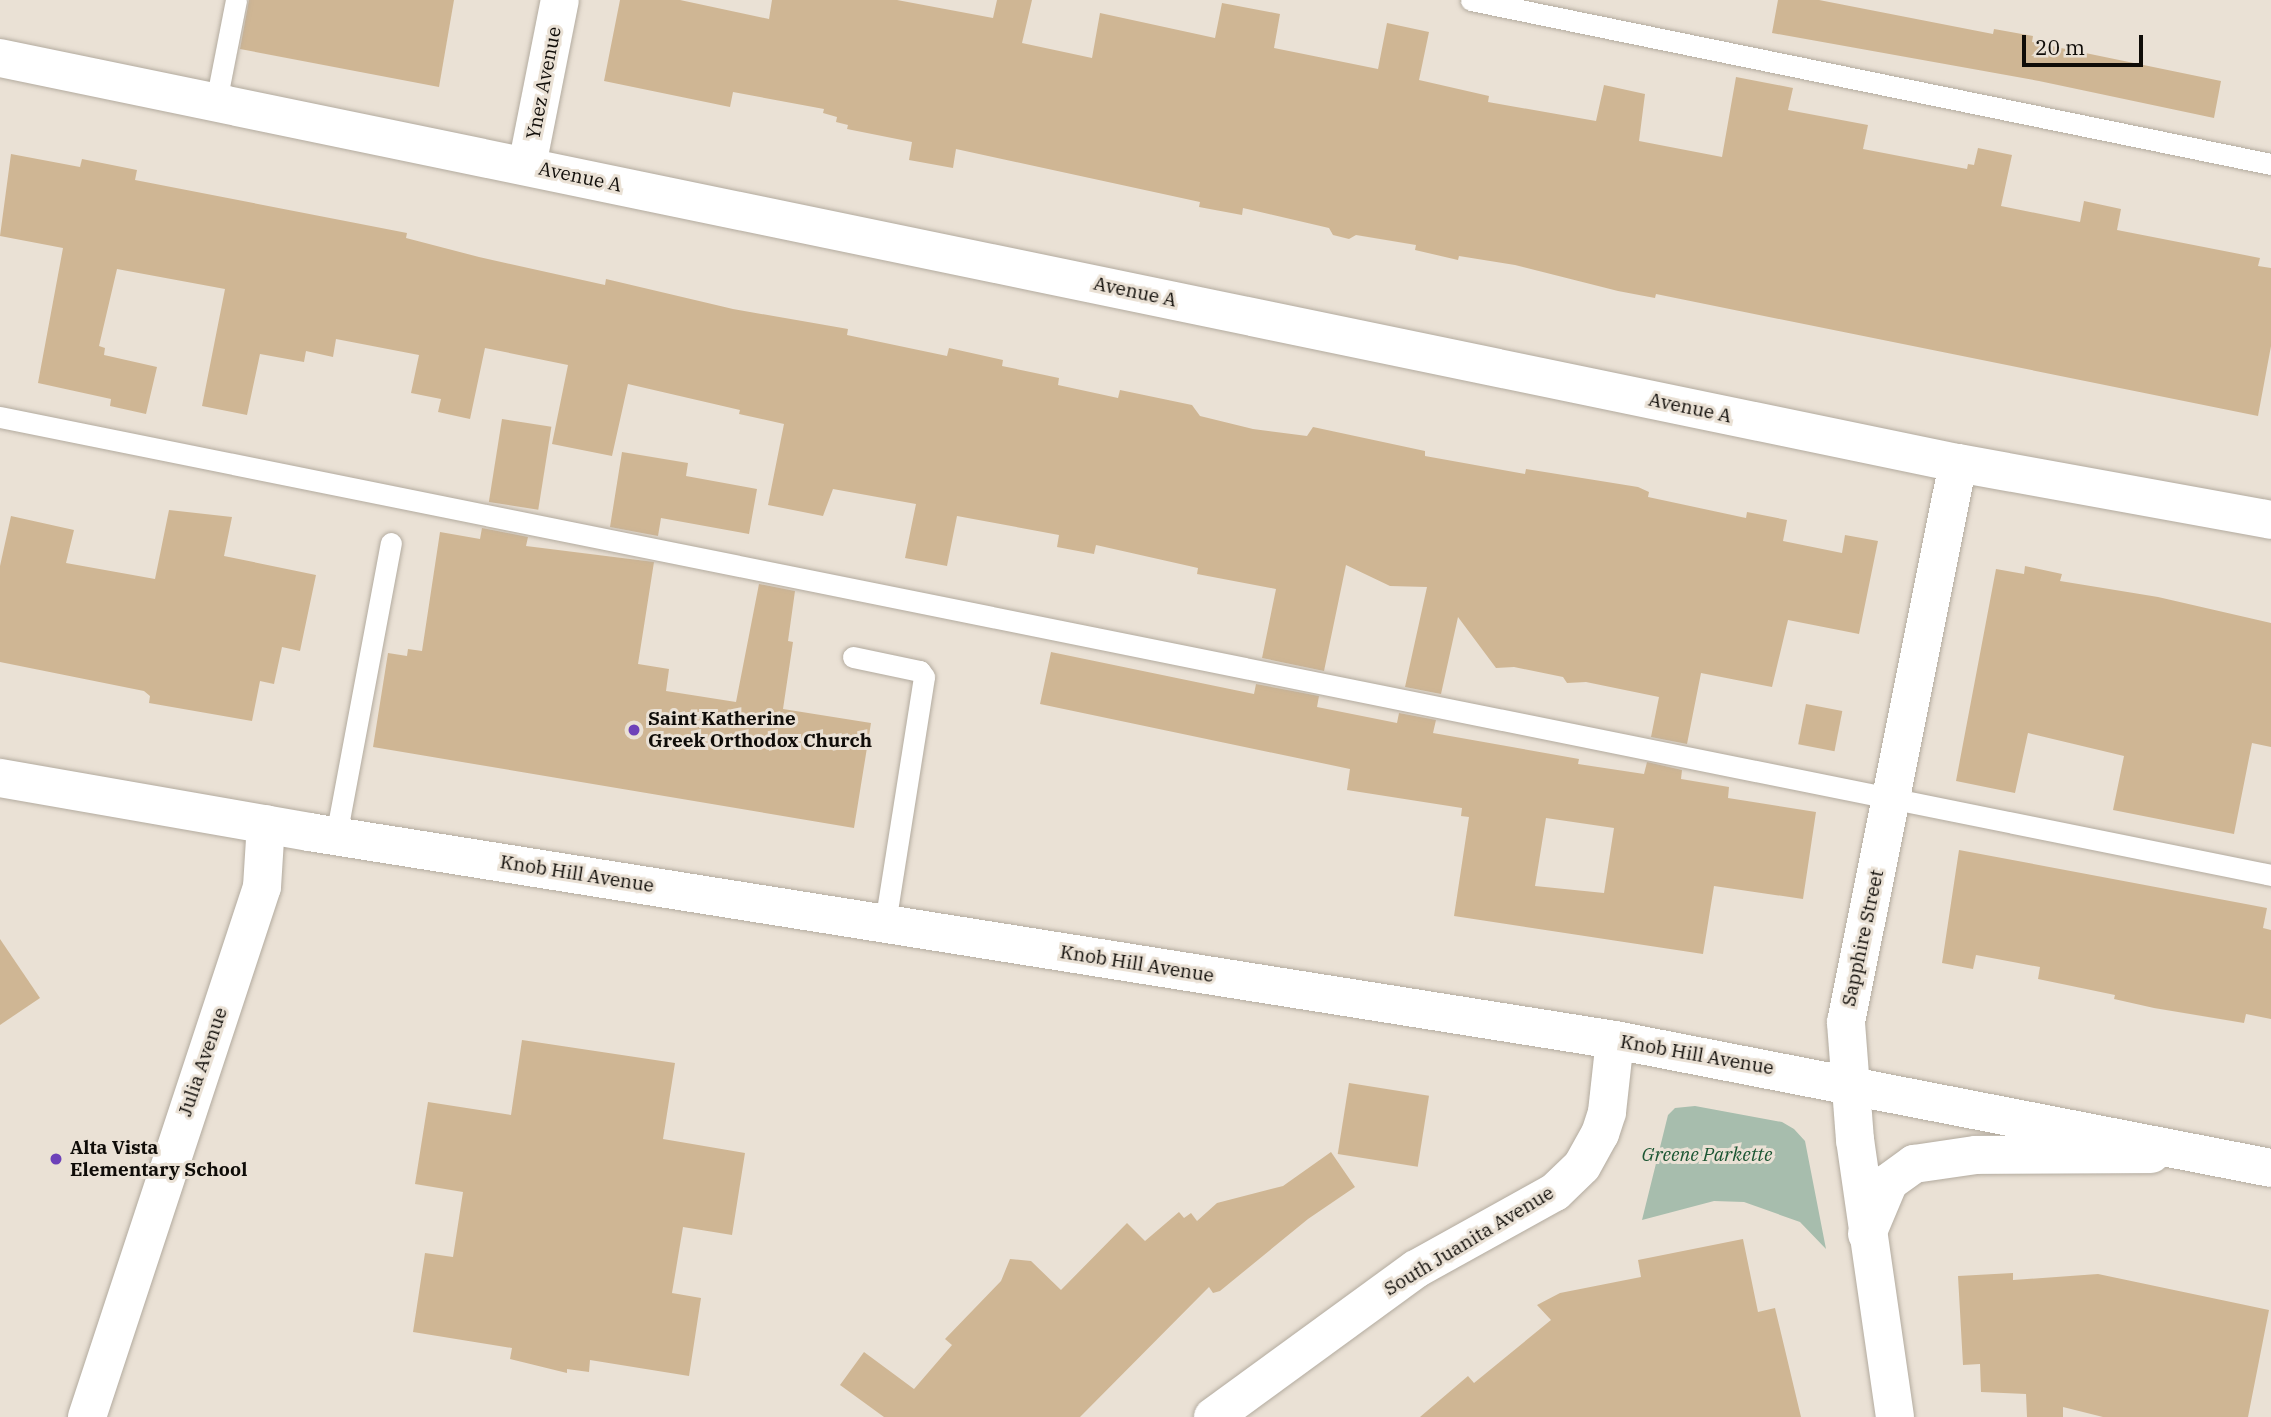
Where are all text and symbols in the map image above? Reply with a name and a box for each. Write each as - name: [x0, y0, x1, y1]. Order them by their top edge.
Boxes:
- scale bar: [2026, 21, 2147, 65]
- street label: Ynez Avenue: [522, 25, 566, 141]
- text: 20 m: [2035, 33, 2085, 61]
- street label: Avenue A: [536, 157, 624, 197]
- street label: Avenue A: [1091, 272, 1179, 312]
- street label: Avenue A: [1646, 388, 1734, 428]
- place label: Saint Katherine Greek Orthodox Church: [648, 708, 872, 752]
- marker: Saint Katherine Greek Orthodox Church: [626, 722, 642, 738]
- street label: Knob Hill Avenue: [498, 851, 656, 897]
- street label: Sapphire Street: [1837, 868, 1889, 1008]
- street label: Knob Hill Avenue: [1058, 941, 1216, 987]
- street label: Julia Avenue: [174, 1005, 232, 1119]
- street label: Knob Hill Avenue: [1619, 1030, 1775, 1080]
- place label: Alta Vista Elementary School: [70, 1137, 247, 1181]
- park label: Greene Parkette: [1642, 1144, 1772, 1166]
- marker: Alta Vista Elementary School: [48, 1151, 64, 1167]
- street label: South Juanita Avenue: [1380, 1181, 1558, 1301]

